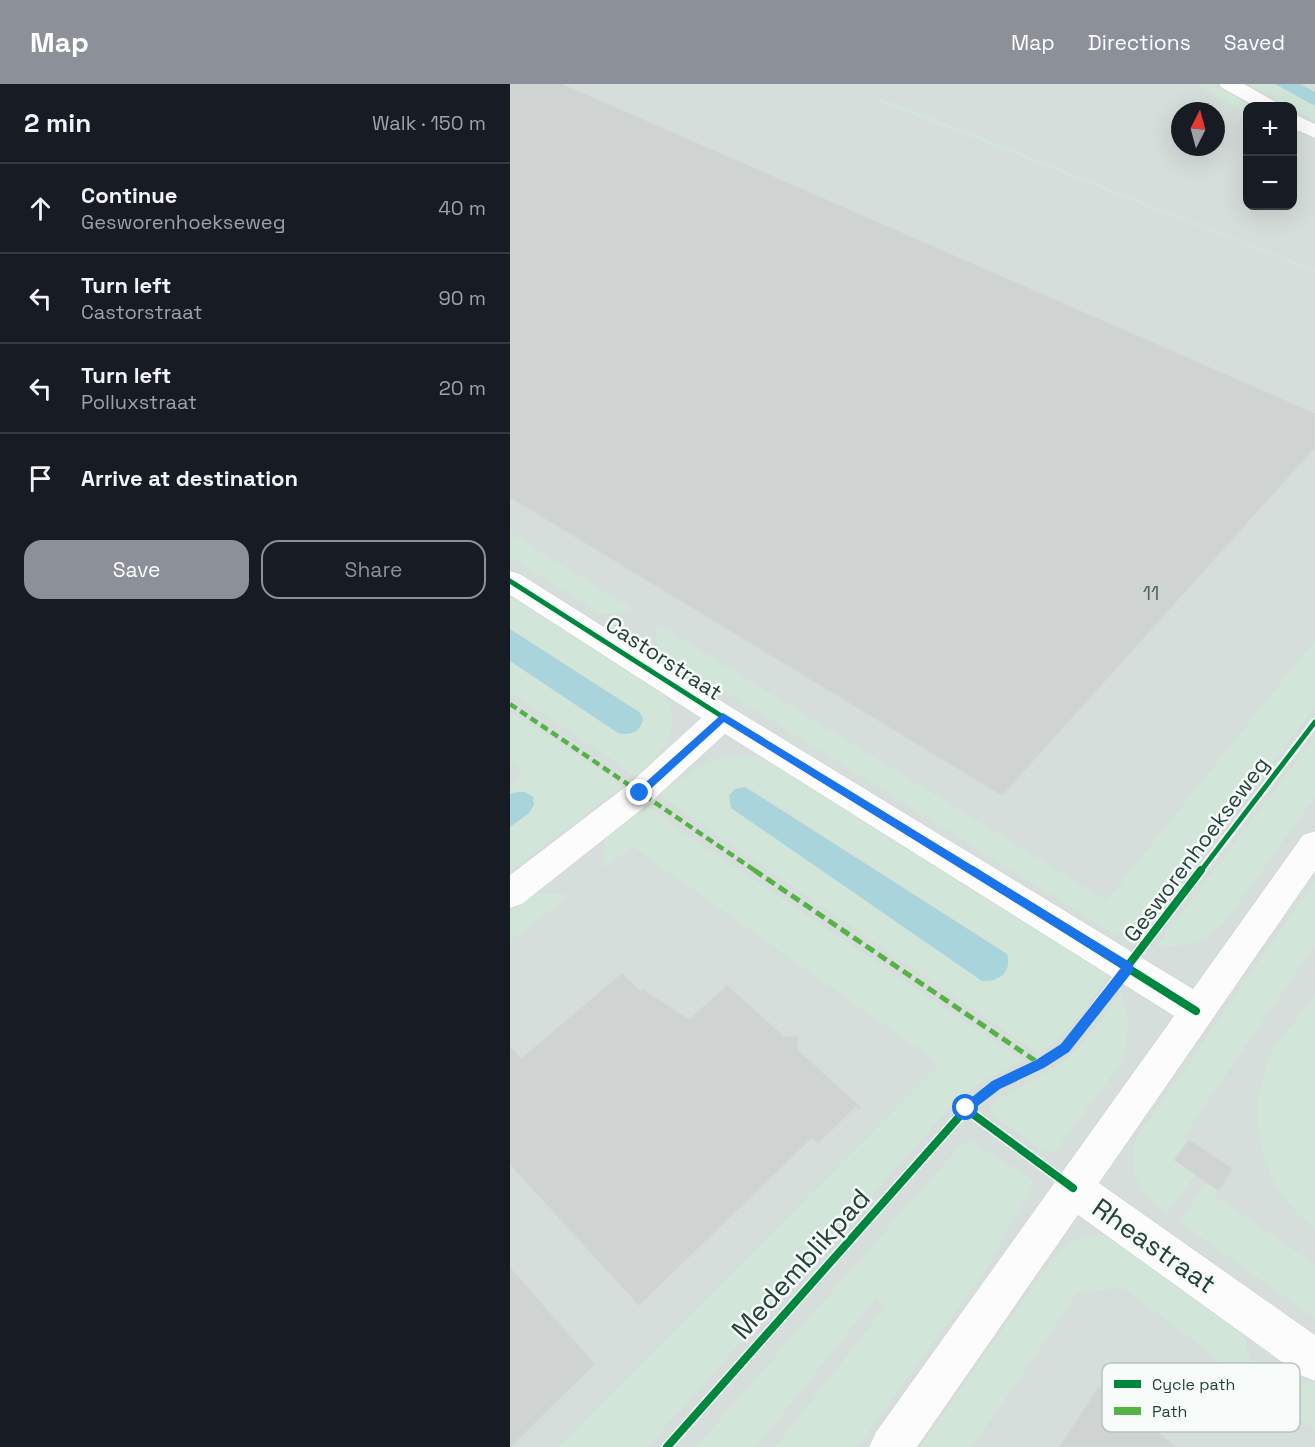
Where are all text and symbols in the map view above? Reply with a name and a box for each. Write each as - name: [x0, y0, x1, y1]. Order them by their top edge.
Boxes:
- text: Map: [30, 24, 89, 60]
- text: Map: [1011, 29, 1055, 56]
- text: Directions: [1088, 29, 1191, 56]
- text: Saved: [1224, 29, 1285, 56]
- north arrow: [1171, 102, 1225, 156]
- map controls: [1243, 102, 1297, 210]
- button: +: [1243, 102, 1297, 156]
- text: 2 min: [24, 106, 91, 140]
- text: Walk · 150 m: [372, 110, 486, 136]
- button: −: [1243, 156, 1297, 210]
- text: Continue: [81, 181, 177, 209]
- icon: ahead: [24, 192, 57, 225]
- text: 40 m: [438, 195, 486, 221]
- text: Gesworenhoekseweg: [81, 209, 286, 235]
- text: Turn left: [81, 271, 171, 299]
- icon: left: [24, 282, 57, 315]
- text: 90 m: [439, 285, 486, 311]
- text: Castorstraat: [81, 299, 202, 325]
- text: Turn left: [81, 361, 171, 389]
- icon: left: [24, 372, 57, 405]
- text: 20 m: [439, 375, 486, 401]
- text: Polluxstraat: [81, 389, 197, 415]
- icon: arrive: [24, 462, 57, 495]
- text: Arrive at destination: [81, 464, 298, 492]
- button: Save: [24, 540, 249, 599]
- button: Share: [261, 540, 486, 599]
- house number: 11: [1143, 580, 1159, 606]
- street label: Castorstraat: [600, 610, 728, 706]
- street label: Gesworenhoekseweg: [1117, 751, 1275, 947]
- route end: [626, 779, 652, 805]
- route start: [952, 1094, 978, 1120]
- street label: Medemblikpad: [724, 1181, 878, 1346]
- street label: Rheastraat: [1085, 1190, 1223, 1301]
- legend: [1102, 1363, 1300, 1432]
- text: Cycle path: [1152, 1374, 1235, 1395]
- text: Path: [1152, 1401, 1187, 1422]

